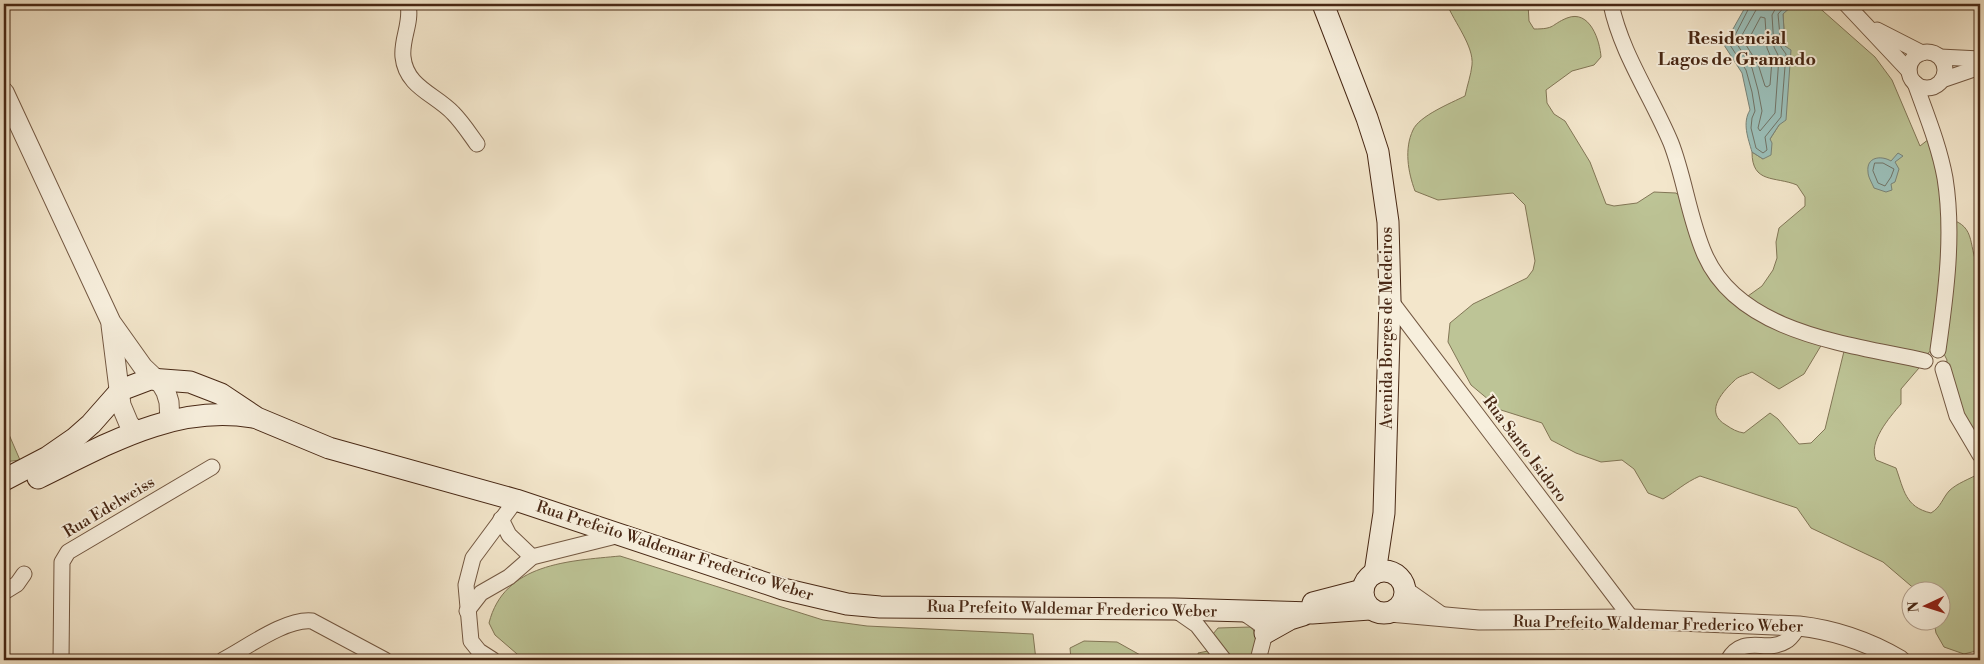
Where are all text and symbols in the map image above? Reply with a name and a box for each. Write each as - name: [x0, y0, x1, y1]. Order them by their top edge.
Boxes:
- district label: Residencial Lagos de Gramado: [1658, 27, 1816, 71]
- street label: Avenida Borges de Medeiros: [1377, 227, 1397, 430]
- street label: Rua Santo Isidoro: [1478, 392, 1572, 506]
- street label: Rua Edelweiss: [60, 472, 158, 542]
- street label: Rua Prefeito Waldemar Frederico Weber: [534, 497, 816, 605]
- north arrow: [1902, 582, 1952, 632]
- street label: Rua Prefeito Waldemar Frederico Weber: [927, 596, 1217, 622]
- text: N: [1905, 601, 1923, 613]
- street label: Rua Prefeito Waldemar Frederico Weber: [1513, 611, 1803, 637]

